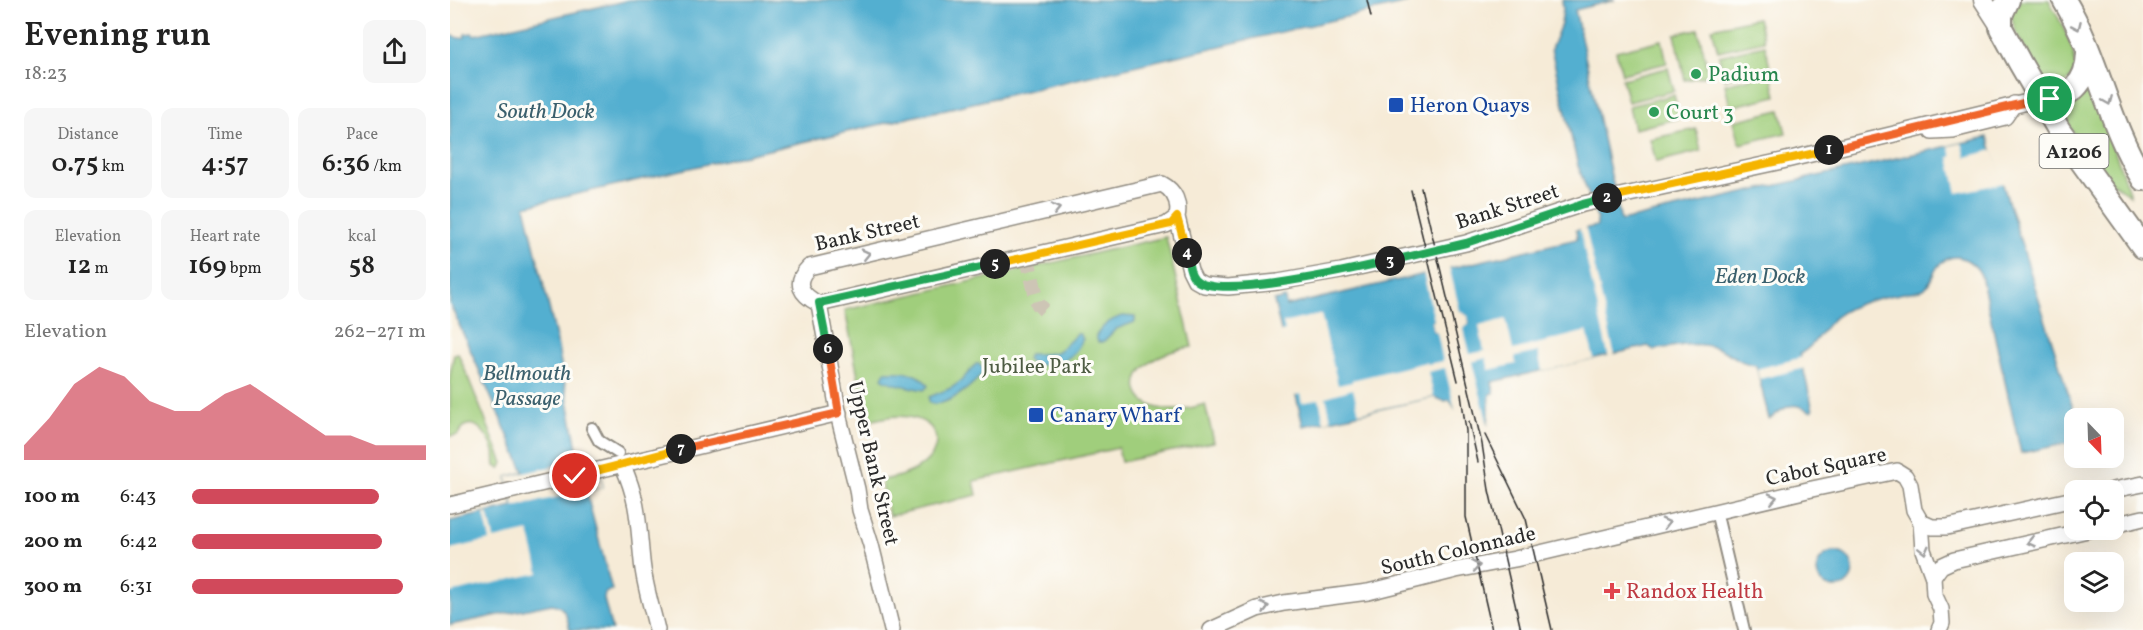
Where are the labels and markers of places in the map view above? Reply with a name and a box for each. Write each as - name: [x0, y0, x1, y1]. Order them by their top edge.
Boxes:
- place label: Padium: [1708, 61, 1779, 90]
- marker: Padium: [1689, 67, 1703, 81]
- pin: [2024, 73, 2075, 124]
- place label: Heron Quays: [1410, 92, 1530, 121]
- marker: Heron Quays: [1387, 96, 1405, 114]
- place label: Court 3: [1666, 99, 1734, 128]
- marker: Court 3: [1647, 105, 1661, 119]
- pin: 1: [1814, 135, 1844, 165]
- pin: 2: [1592, 183, 1622, 213]
- pin: 4: [1172, 238, 1202, 268]
- pin: 3: [1375, 246, 1405, 276]
- pin: 5: [980, 249, 1010, 279]
- pin: 6: [813, 334, 843, 364]
- place label: Canary Wharf: [1050, 402, 1182, 431]
- marker: Canary Wharf: [1027, 406, 1045, 424]
- pin: 7: [666, 434, 696, 464]
- pin: [549, 450, 600, 501]
- place label: Randox Health: [1626, 578, 1764, 607]
- marker: Randox Health: [1603, 582, 1621, 600]

